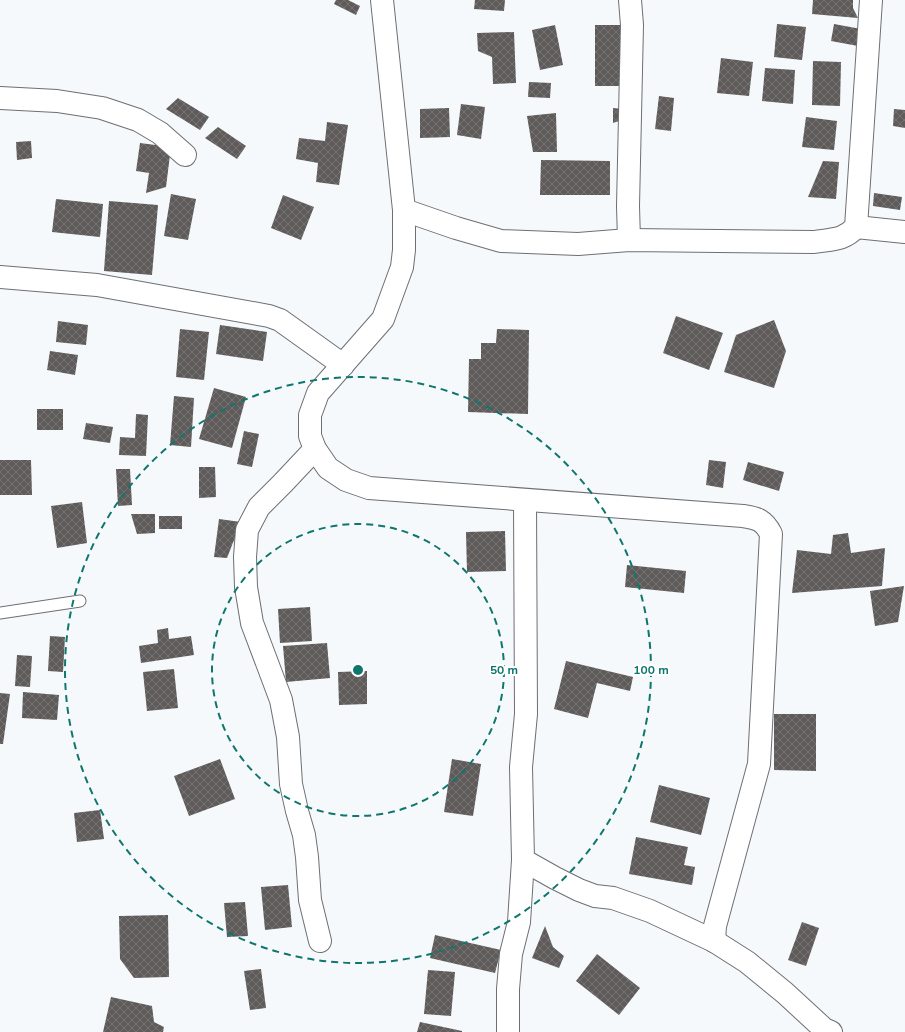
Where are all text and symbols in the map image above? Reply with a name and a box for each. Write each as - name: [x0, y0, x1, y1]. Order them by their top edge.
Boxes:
- text: 50 m: [490, 662, 518, 678]
- text: 100 m: [633, 662, 669, 678]
- centre of rings: [351, 663, 365, 677]

